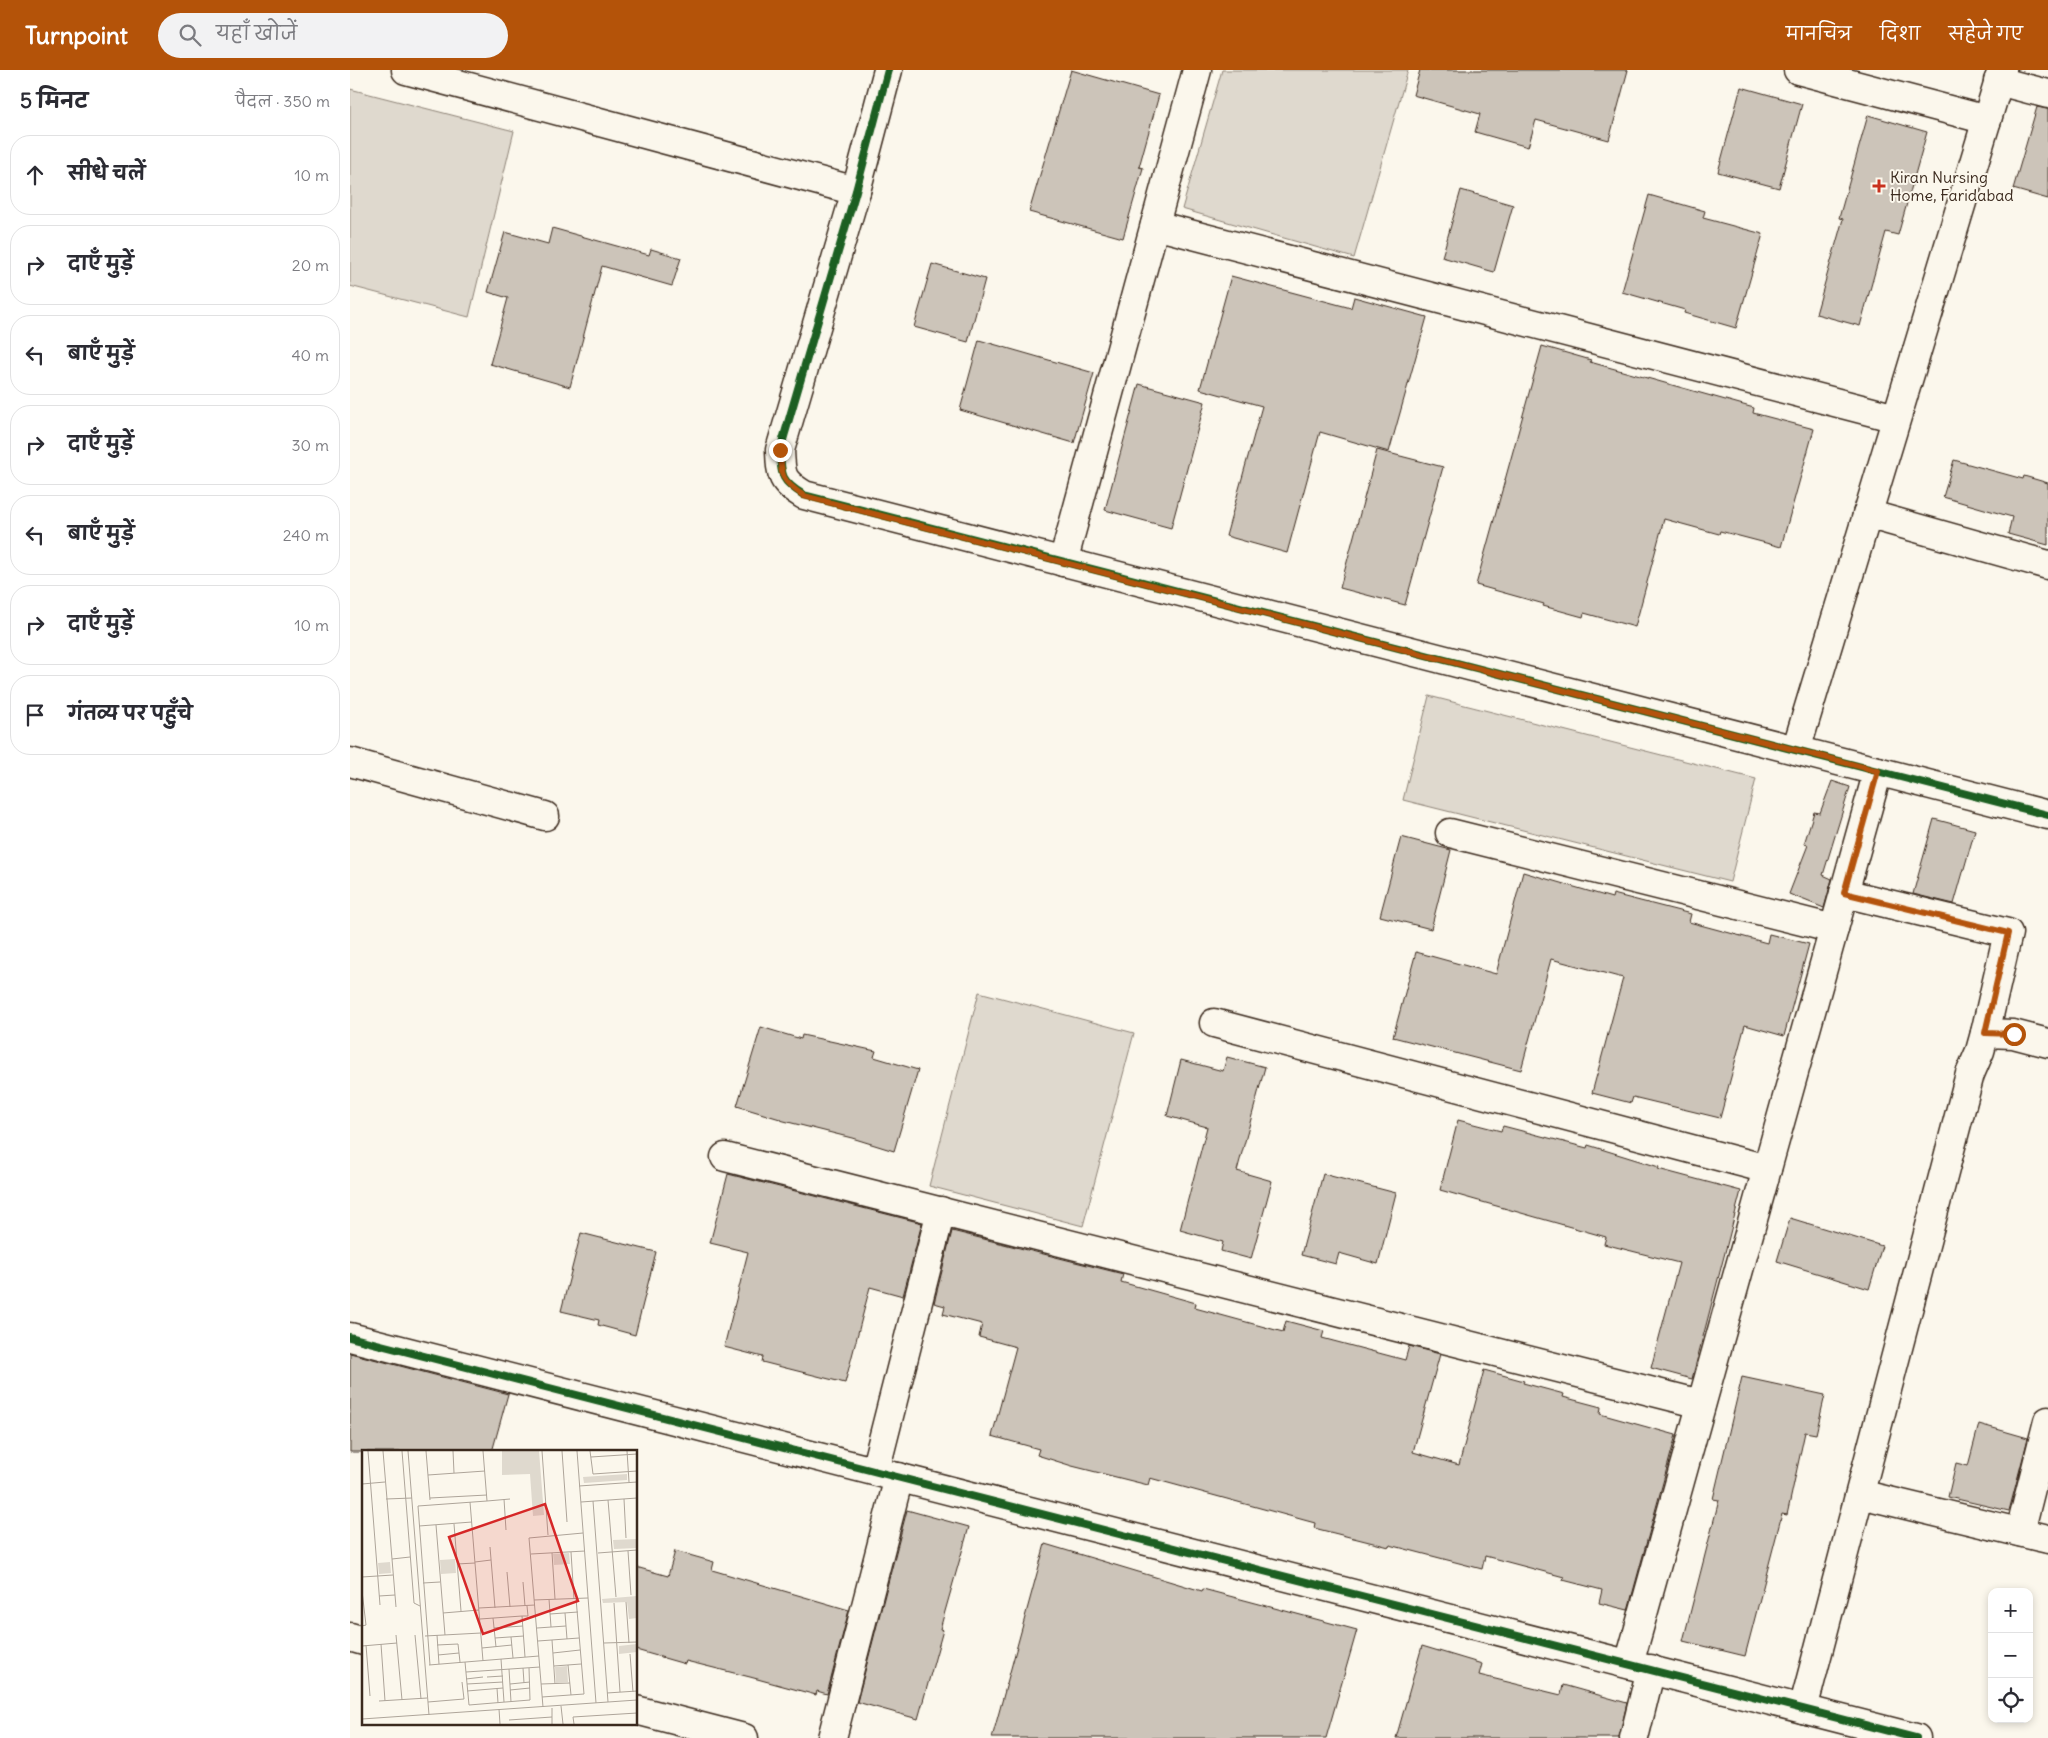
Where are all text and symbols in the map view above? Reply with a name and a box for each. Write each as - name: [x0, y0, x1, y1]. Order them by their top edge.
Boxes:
- search box: [158, 13, 508, 58]
- text: Turnpoint: [25, 20, 128, 50]
- icon: search: [176, 21, 204, 49]
- text: यहाँ खोजें: [216, 21, 297, 45]
- text: मानचित्र: [1786, 22, 1852, 45]
- text: दिशा: [1880, 22, 1921, 45]
- text: सहेजे गए: [1949, 22, 2023, 45]
- text: 5 मिनट: [20, 87, 88, 114]
- text: पैदल · 350 m: [235, 91, 330, 111]
- icon: ahead: [21, 161, 49, 189]
- text: सीधे चलें: [68, 161, 145, 185]
- text: 10 m: [294, 165, 329, 185]
- place label: Kiran Nursing Home, Faridabad: [1890, 167, 2014, 205]
- marker: Kiran Nursing Home, Faridabad: [1872, 179, 1886, 193]
- icon: right: [21, 251, 49, 279]
- text: दाएँ मुड़ें: [68, 251, 134, 275]
- text: 20 m: [292, 255, 329, 275]
- icon: left: [21, 341, 49, 369]
- text: बाएँ मुड़ें: [68, 341, 134, 365]
- text: 40 m: [291, 345, 329, 365]
- icon: right: [21, 431, 49, 459]
- text: दाएँ मुड़ें: [68, 431, 134, 455]
- text: 30 m: [292, 435, 329, 455]
- route end: [769, 439, 792, 462]
- icon: left: [21, 521, 49, 549]
- text: बाएँ मुड़ें: [68, 521, 134, 545]
- text: 240 m: [283, 525, 329, 545]
- icon: right: [21, 611, 49, 639]
- text: दाएँ मुड़ें: [68, 611, 134, 635]
- text: 10 m: [294, 615, 329, 635]
- icon: arrive: [21, 701, 49, 729]
- text: गंतव्य पर पहुँचे: [68, 701, 193, 725]
- route start: [2003, 1023, 2026, 1046]
- inset map: [362, 1450, 638, 1726]
- map controls: [1988, 1588, 2033, 1723]
- button: +: [1988, 1588, 2033, 1633]
- button: −: [1988, 1633, 2033, 1678]
- button: locate: [1988, 1678, 2033, 1723]

